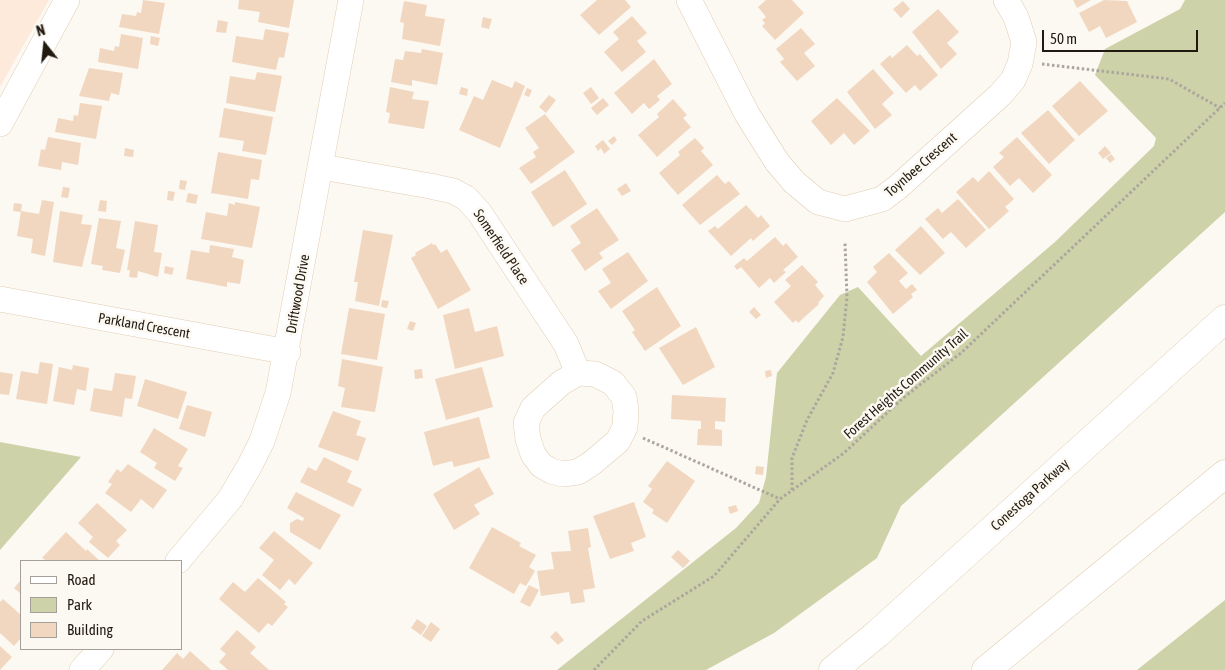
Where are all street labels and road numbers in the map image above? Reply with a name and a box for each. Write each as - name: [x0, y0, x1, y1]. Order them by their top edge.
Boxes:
- street label: Toynbee Crescent: [882, 129, 960, 201]
- street label: Somerfield Place: [470, 206, 532, 288]
- street label: Driftwood Drive: [283, 253, 313, 335]
- street label: Parkland Crescent: [97, 310, 191, 342]
- street label: Forest Heights Community Trail: [841, 326, 971, 442]
- street label: Conestoga Parkway: [987, 455, 1073, 535]

